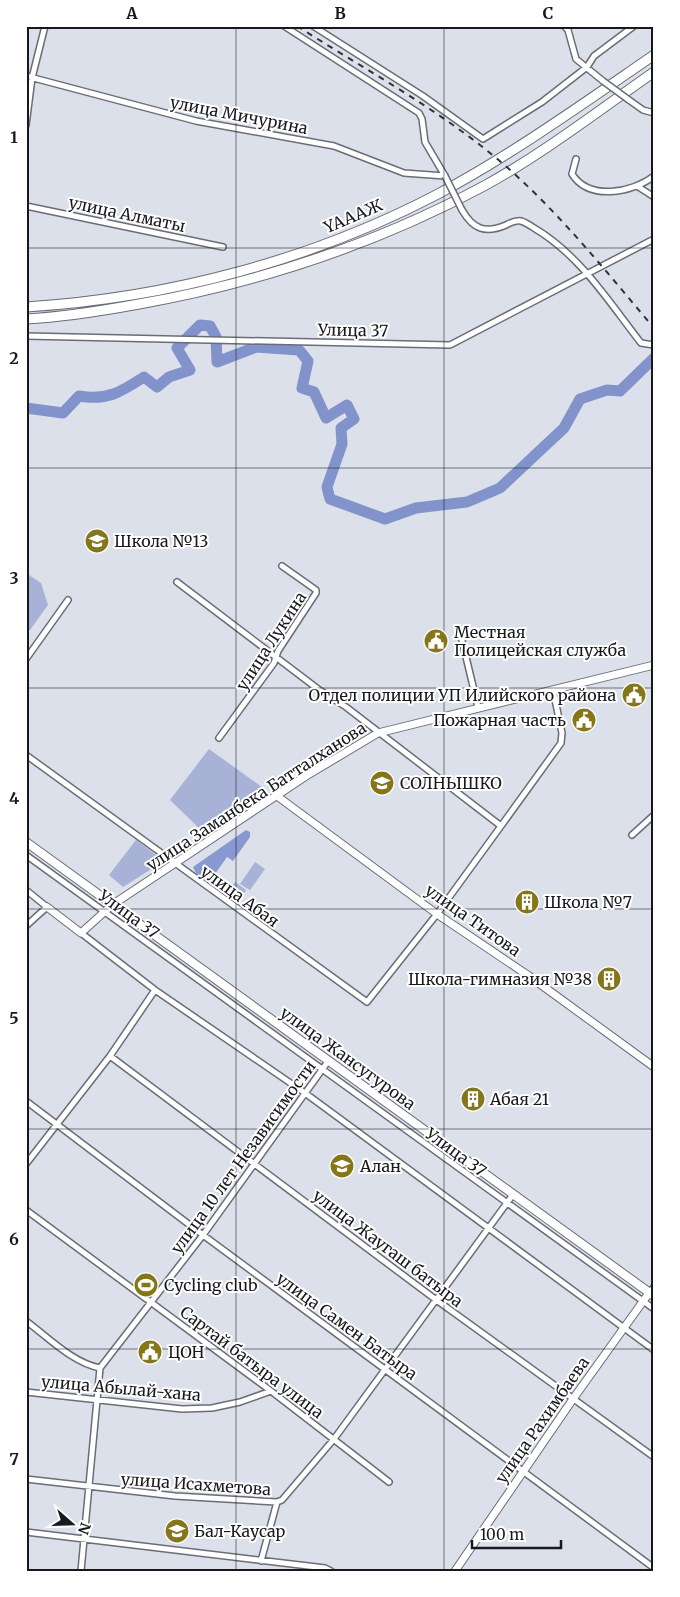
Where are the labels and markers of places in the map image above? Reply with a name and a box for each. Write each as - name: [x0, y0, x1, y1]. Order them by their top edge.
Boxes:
- school or university icon: Школа №13: [84, 528, 110, 554]
- place label: Школа №13: [114, 531, 208, 551]
- place label: Местная Полицейская служба: [454, 622, 626, 660]
- public building icon: Местная Полицейская служба: [423, 628, 449, 654]
- public building icon: Отдел полиции УП Илийского района: [621, 682, 647, 708]
- place label: Отдел полиции УП Илийского района: [309, 685, 616, 705]
- public building icon: Пожарная часть: [571, 707, 597, 733]
- place label: Пожарная часть: [433, 710, 566, 730]
- school or university icon: СОЛНЫШКО: [369, 770, 395, 796]
- place label: СОЛНЫШКО: [400, 773, 502, 793]
- building icon: Школа №7: [514, 889, 540, 915]
- place label: Школа №7: [544, 892, 632, 912]
- building icon: Школа-гимназия №38: [596, 966, 622, 992]
- place label: Школа-гимназия №38: [408, 969, 592, 989]
- building icon: Абая 21: [460, 1086, 486, 1112]
- place label: Абая 21: [489, 1089, 549, 1109]
- school or university icon: Алан: [329, 1153, 355, 1179]
- place label: Алан: [359, 1156, 401, 1176]
- sports icon: Cycling club: [133, 1272, 159, 1298]
- place label: Cycling club: [164, 1275, 258, 1295]
- public building icon: ЦОН: [137, 1339, 163, 1365]
- place label: ЦОН: [168, 1342, 205, 1362]
- school or university icon: Бал-Каусар: [164, 1518, 190, 1544]
- place label: Бал-Каусар: [194, 1521, 286, 1541]

